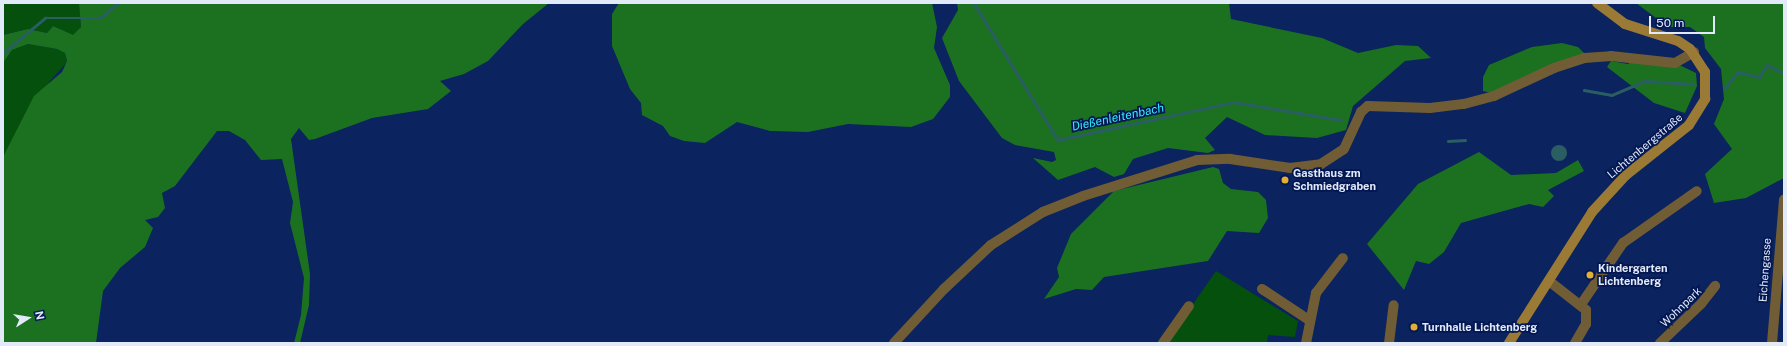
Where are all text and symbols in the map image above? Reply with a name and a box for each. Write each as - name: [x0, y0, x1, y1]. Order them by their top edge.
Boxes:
- scale bar: [1651, 8, 1717, 34]
- text: 50 m: [1656, 16, 1684, 30]
- water label: Dießenleitenbach: [1071, 101, 1165, 135]
- street label: Lichtenbergstraße: [1605, 111, 1685, 181]
- place label: Gasthaus zm Schmiedgraben: [1293, 167, 1376, 193]
- marker: Gasthaus zm Schmiedgraben: [1280, 175, 1290, 185]
- street label: Eichengasse: [1756, 237, 1774, 303]
- place label: Kindergarten Lichtenberg: [1598, 262, 1668, 288]
- marker: Kindergarten Lichtenberg: [1585, 270, 1595, 280]
- street label: Wohnpark: [1658, 284, 1704, 330]
- north arrow: [8, 298, 48, 338]
- text: N: [33, 310, 47, 321]
- place label: Turnhalle Lichtenberg: [1422, 320, 1537, 334]
- marker: Turnhalle Lichtenberg: [1409, 322, 1419, 332]

